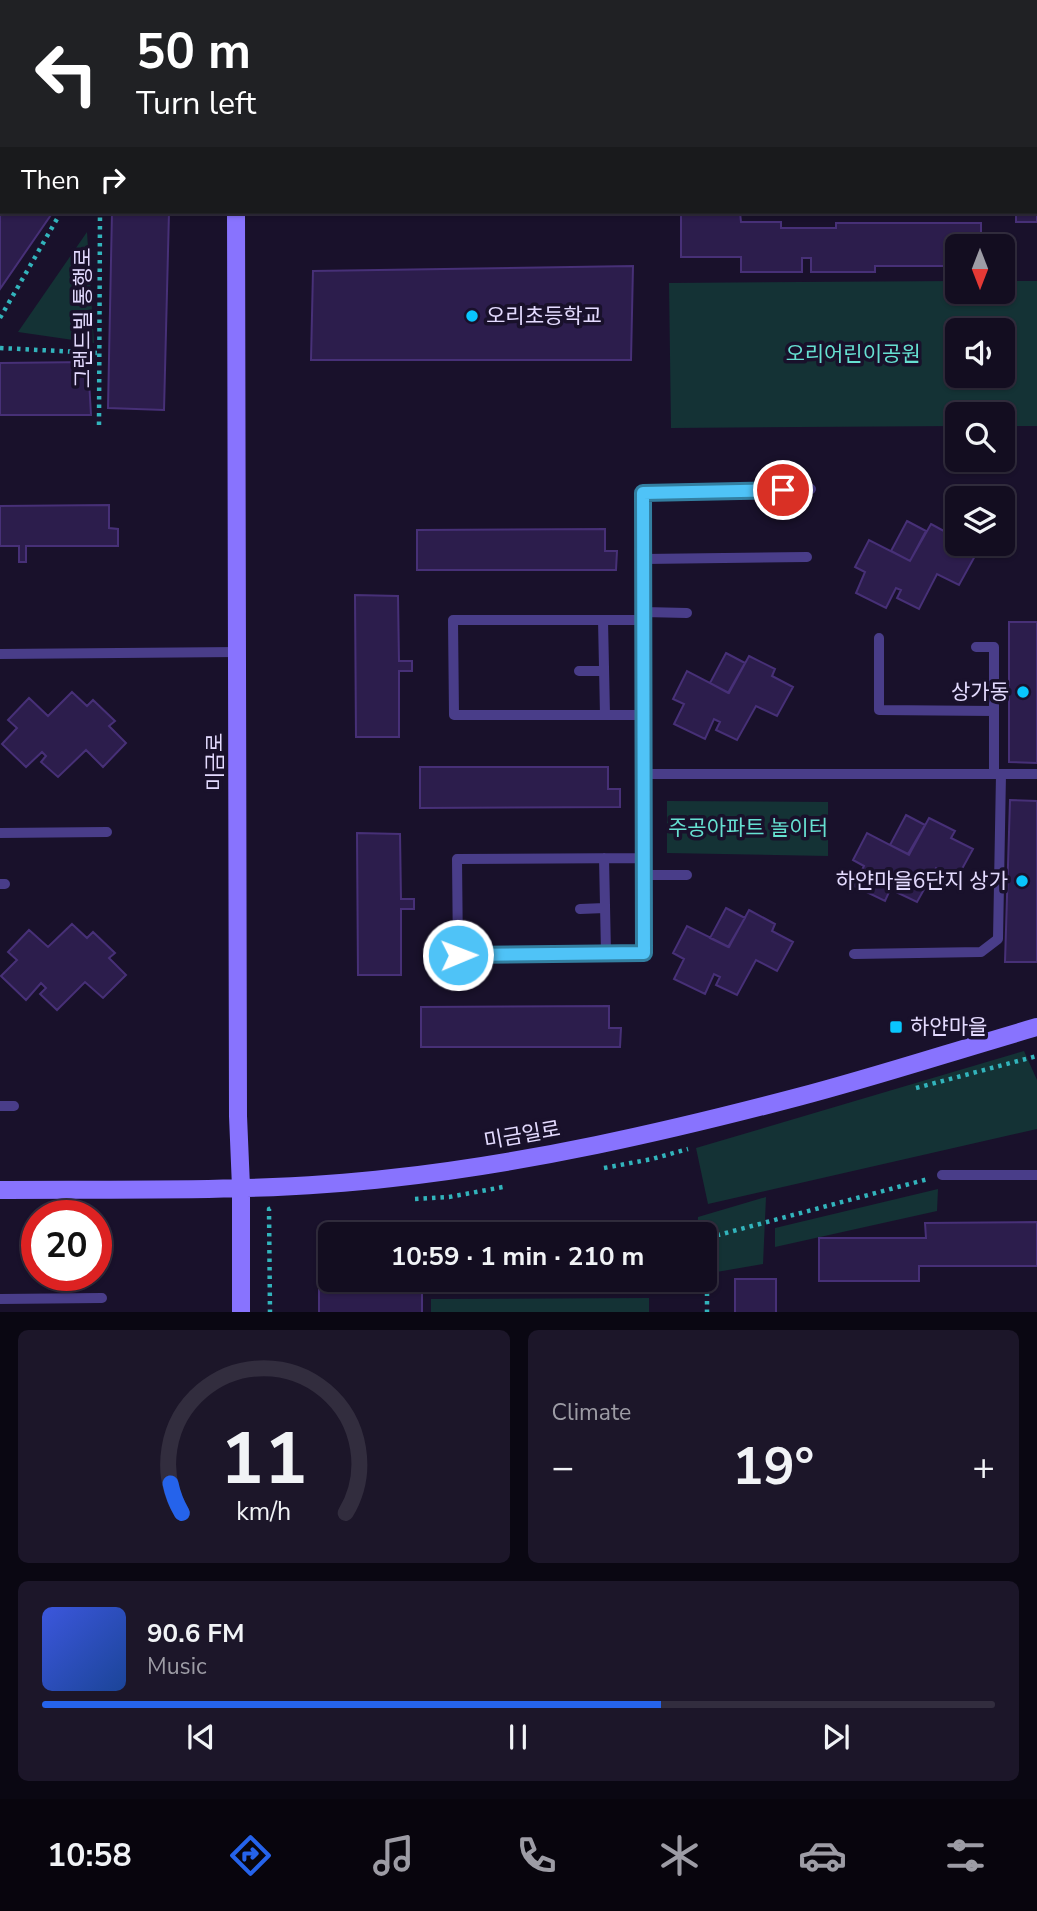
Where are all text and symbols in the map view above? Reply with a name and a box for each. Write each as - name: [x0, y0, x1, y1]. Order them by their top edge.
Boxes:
- text: 50 m: [136, 18, 251, 85]
- icon: left: [21, 28, 112, 119]
- text: Turn left: [136, 82, 256, 125]
- icon: right: [94, 161, 132, 199]
- text: Then: [21, 163, 80, 198]
- north arrow: [945, 234, 1015, 304]
- map controls: [945, 234, 1015, 556]
- street label: 그랜드빌 통행로: [69, 248, 97, 388]
- place label: 오리초등학교: [486, 302, 602, 330]
- marker: 오리초등학교: [464, 308, 480, 324]
- button: sound: [945, 318, 1015, 388]
- park label: 오리어린이공원: [785, 340, 921, 368]
- button: search: [945, 402, 1015, 472]
- pin: [753, 460, 813, 520]
- icon: arrive: [764, 471, 802, 509]
- button: layers: [945, 486, 1015, 556]
- place label: 상가동: [951, 678, 1009, 706]
- marker: 상가동: [1015, 684, 1031, 700]
- street label: 미금로: [201, 733, 229, 791]
- park label: 주공아파트 놀이터: [668, 814, 828, 842]
- place label: 하얀마을6단지 상가: [835, 867, 1008, 895]
- marker: 하얀마을6단지 상가: [1014, 873, 1030, 889]
- position arrow: [421, 918, 495, 992]
- place label: 하얀마을: [910, 1013, 987, 1041]
- marker: 하얀마을: [888, 1019, 904, 1035]
- street label: 미금일로: [482, 1115, 562, 1155]
- speed limit sign: 20: [21, 1200, 112, 1291]
- text: 10:59 · 1 min · 210 m: [391, 1239, 644, 1274]
- text: Climate: [552, 1397, 631, 1428]
- text: 11: [220, 1409, 307, 1509]
- text: 19°: [732, 1431, 814, 1502]
- text: −: [552, 1442, 574, 1493]
- text: +: [972, 1442, 995, 1493]
- text: km/h: [236, 1494, 291, 1528]
- text: 90.6 FM: [147, 1616, 244, 1651]
- text: Music: [147, 1651, 207, 1682]
- icon: previous: [182, 1718, 220, 1756]
- icon: pause: [499, 1718, 537, 1756]
- icon: next: [817, 1718, 855, 1756]
- icon: directions: [226, 1831, 275, 1880]
- icon: music: [369, 1831, 418, 1880]
- icon: phone: [512, 1831, 561, 1880]
- icon: climate: [655, 1831, 704, 1880]
- icon: car: [798, 1831, 847, 1880]
- icon: filters: [941, 1831, 990, 1880]
- text: 10:58: [47, 1834, 132, 1877]

